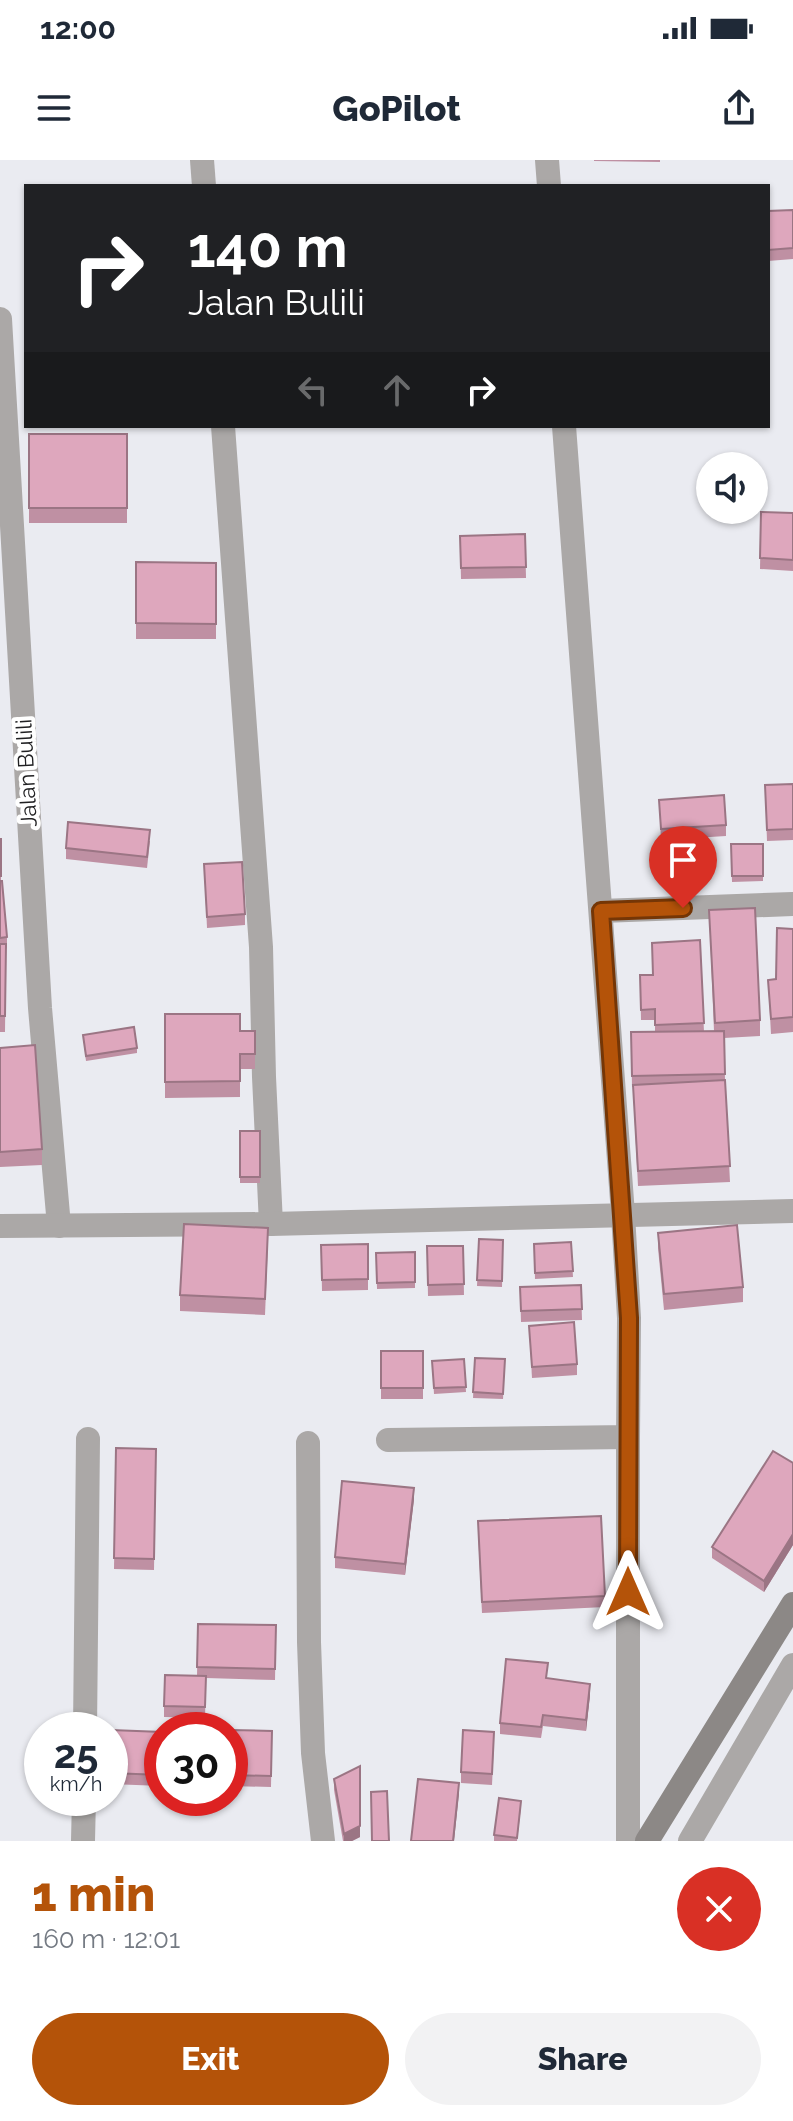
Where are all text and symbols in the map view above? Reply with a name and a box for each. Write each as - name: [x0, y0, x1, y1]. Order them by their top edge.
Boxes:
- text: 12:00: [40, 11, 116, 46]
- icon: menu: [32, 86, 76, 130]
- icon: share: [717, 86, 761, 130]
- text: GoPilot: [332, 87, 461, 129]
- text: 140 m: [188, 214, 348, 280]
- icon: right: [56, 216, 160, 320]
- text: Jalan Bulili: [188, 281, 365, 323]
- icon: left: [291, 368, 335, 412]
- icon: ahead: [375, 368, 419, 412]
- icon: right: [459, 368, 503, 412]
- map controls: [696, 452, 768, 524]
- button: sound: [696, 452, 768, 524]
- street label: Jalan Bulili: [10, 718, 42, 828]
- pin: [649, 826, 717, 908]
- icon: arrive: [661, 838, 705, 882]
- position arrow: [586, 1550, 670, 1634]
- speed limit sign: 30: [144, 1712, 248, 1816]
- text: 25: [54, 1730, 98, 1777]
- text: km/h: [50, 1772, 102, 1796]
- text: 1 min: [32, 1866, 155, 1922]
- button: close: [677, 1867, 761, 1951]
- text: 160 m · 12:01: [32, 1924, 180, 1954]
- button: Exit: [32, 2013, 389, 2105]
- button: Share: [405, 2013, 761, 2105]

